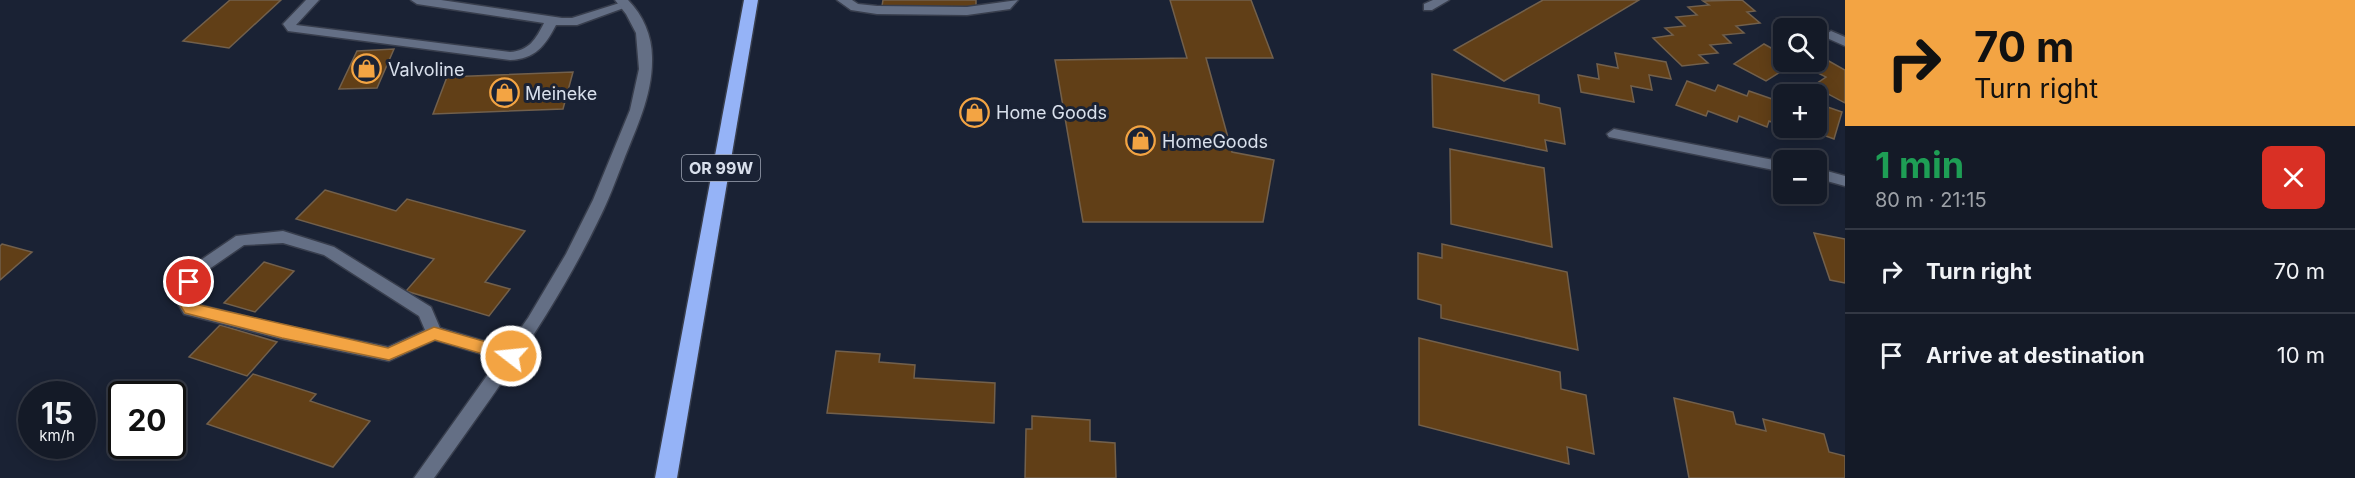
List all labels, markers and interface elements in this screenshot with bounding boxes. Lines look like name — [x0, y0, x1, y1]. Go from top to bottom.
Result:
map controls — [1773, 18, 1827, 204]
button: search — [1773, 18, 1827, 72]
text: 70 m — [1974, 21, 2074, 72]
icon: right — [1875, 24, 1953, 102]
shop icon: Valvoline — [351, 53, 383, 85]
place label: Valvoline — [388, 59, 464, 80]
text: Turn right — [1974, 72, 2098, 105]
shop icon: Meineke — [488, 77, 520, 109]
place label: Meineke — [525, 83, 597, 104]
button: + — [1773, 84, 1827, 138]
shop icon: Home Goods — [959, 96, 991, 128]
place label: Home Goods — [996, 102, 1107, 123]
shop icon: HomeGoods — [1125, 125, 1157, 157]
place label: HomeGoods — [1162, 131, 1268, 152]
text: 1 min — [1875, 143, 1964, 187]
button: close — [2262, 146, 2325, 209]
button: − — [1773, 150, 1827, 204]
road number: OR 99W — [682, 155, 760, 181]
text: 80 m · 21:15 — [1875, 188, 1987, 212]
icon: right — [1875, 255, 1908, 288]
pin — [163, 256, 214, 307]
text: Turn right — [1926, 258, 2032, 284]
text: 70 m — [2274, 258, 2325, 284]
icon: arrive — [172, 265, 205, 298]
position arrow — [479, 324, 543, 388]
icon: arrive — [1875, 339, 1908, 372]
text: Arrive at destination — [1926, 342, 2145, 368]
text: 10 m — [2277, 342, 2325, 368]
speed limit sign: 20 — [108, 381, 186, 459]
text: 15 — [41, 395, 73, 431]
text: km/h — [39, 426, 75, 445]

